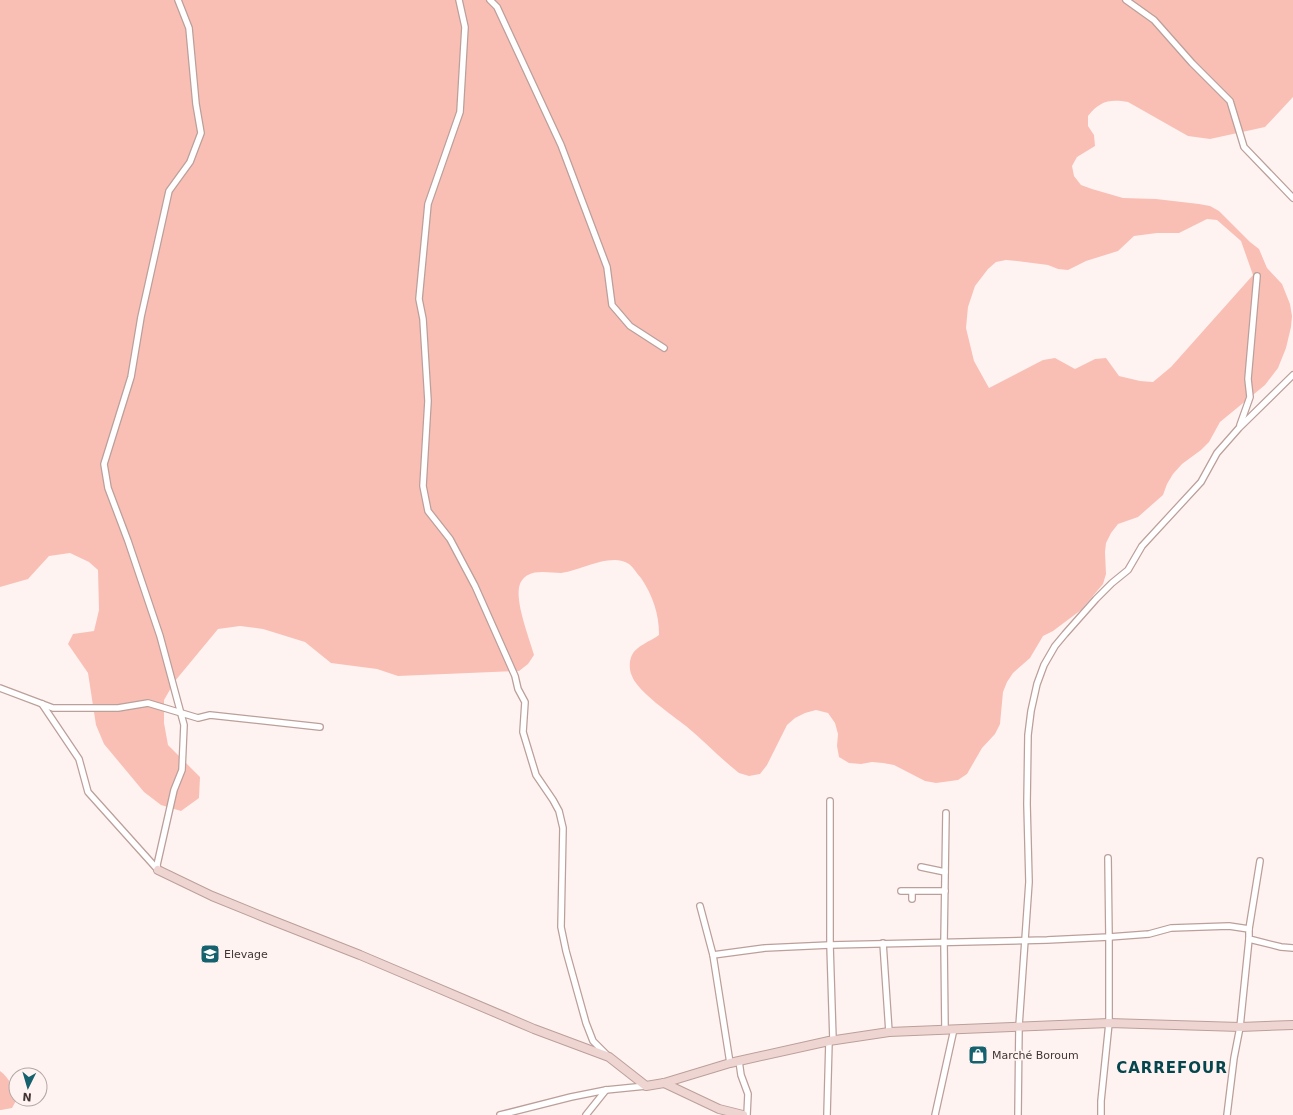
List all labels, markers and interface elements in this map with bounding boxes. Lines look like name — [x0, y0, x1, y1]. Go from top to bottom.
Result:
school or university icon: Elevage — [199, 943, 221, 965]
place label: Elevage — [224, 948, 268, 961]
shop icon: Marché Boroum — [967, 1044, 989, 1066]
place label: Marché Boroum — [992, 1049, 1079, 1062]
district label: CARREFOUR — [1116, 1059, 1228, 1077]
north arrow — [8, 1067, 48, 1107]
text: N — [22, 1090, 32, 1103]

